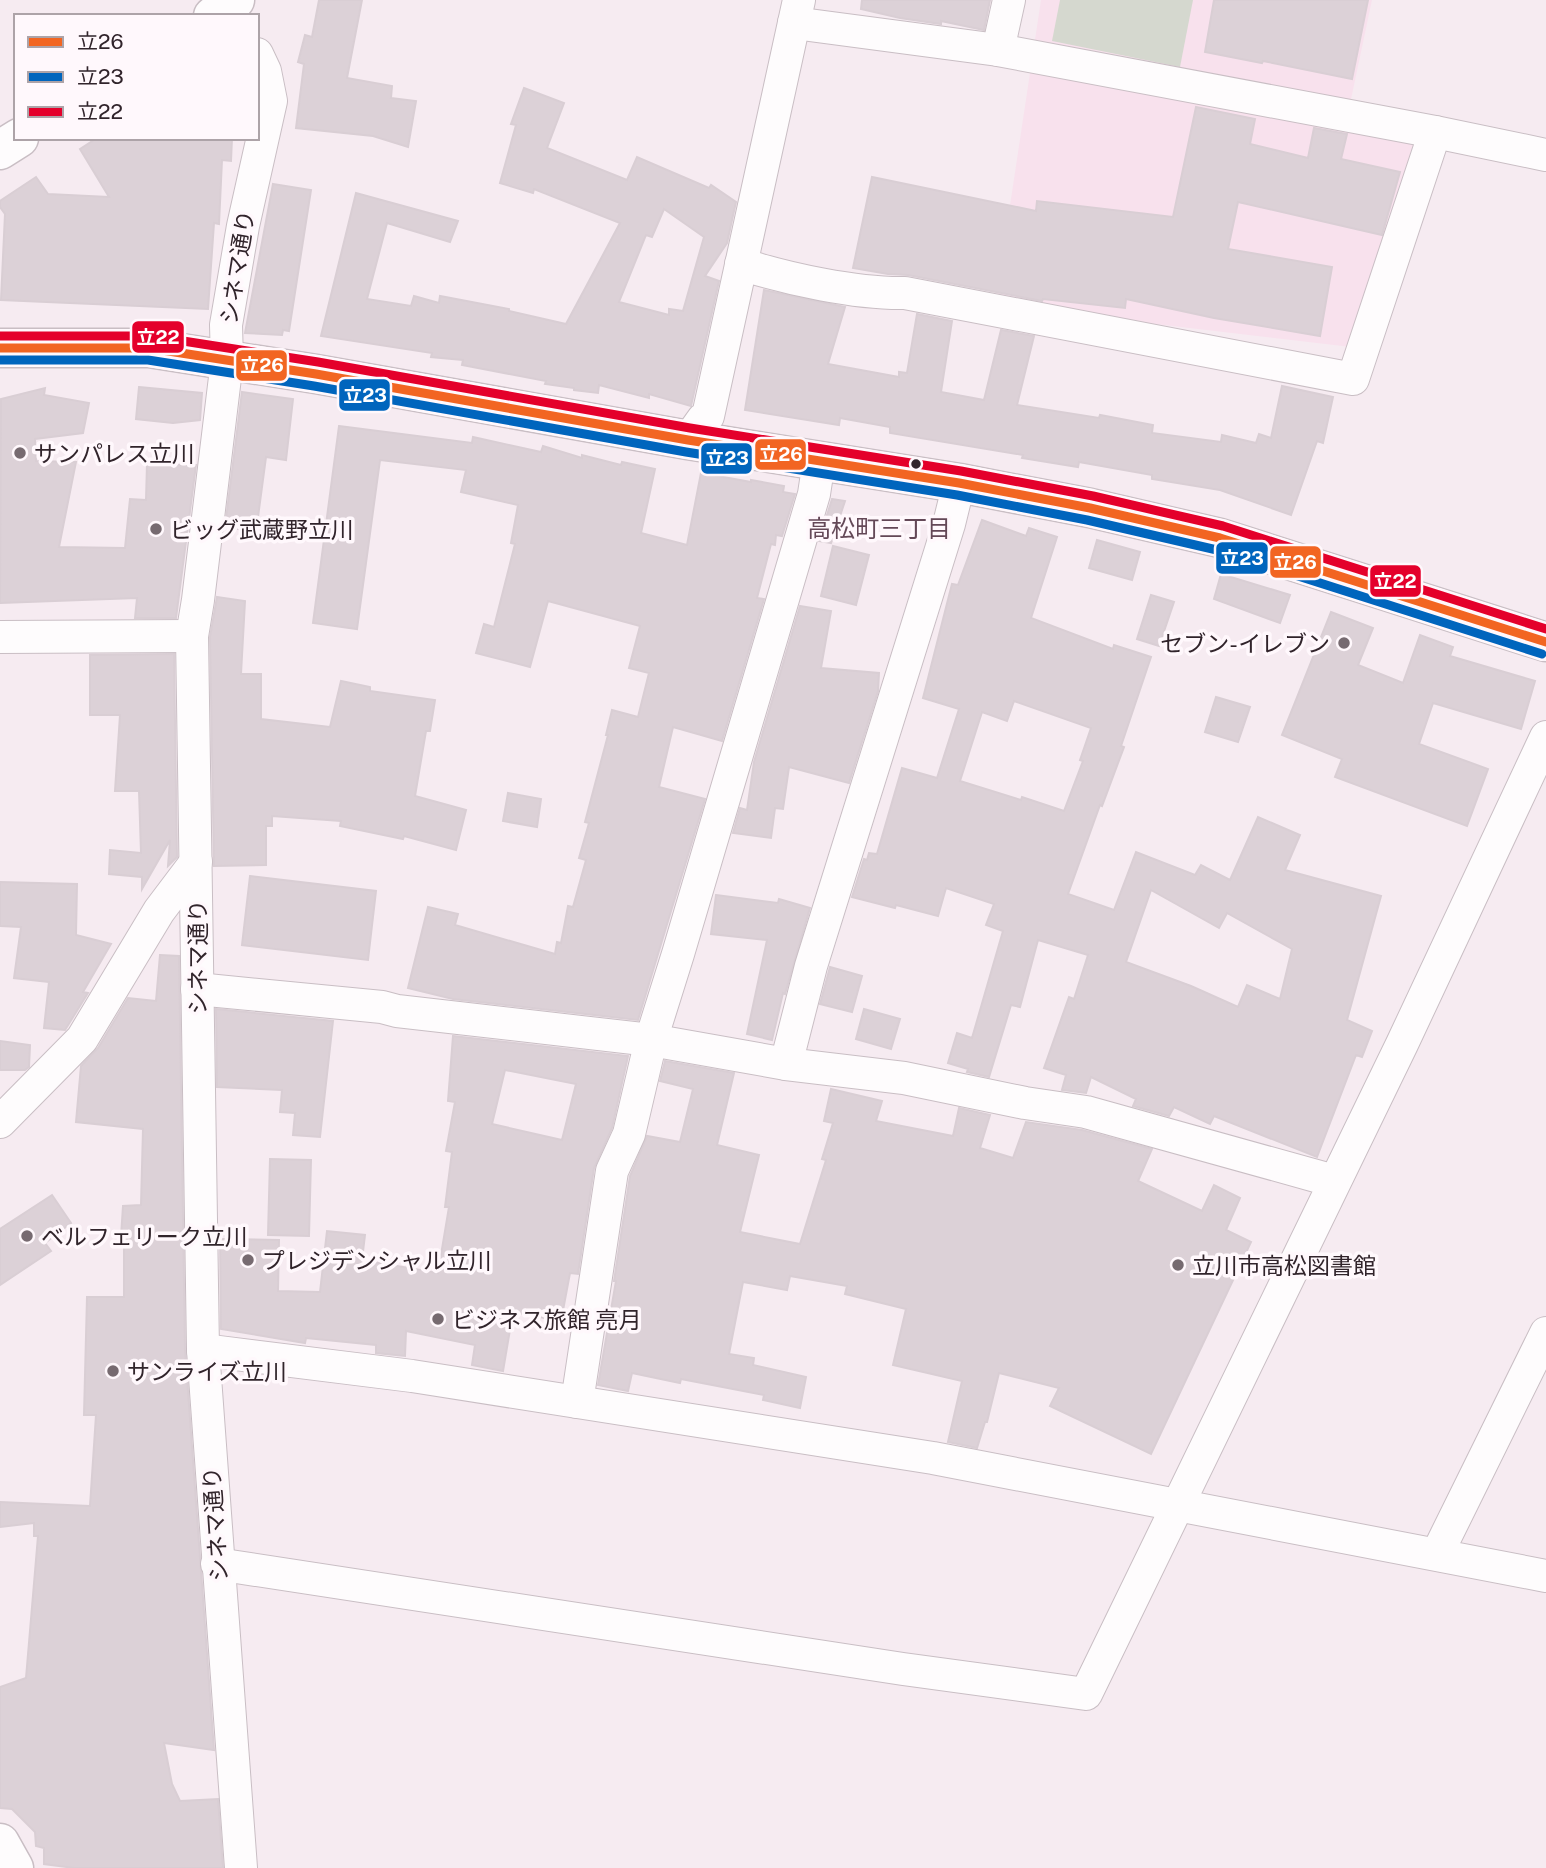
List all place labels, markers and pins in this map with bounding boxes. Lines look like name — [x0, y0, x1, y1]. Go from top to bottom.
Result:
place label: サンパレス立川 — [34, 440, 195, 467]
marker: サンパレス立川 — [12, 445, 28, 461]
unlabelled marker — [909, 457, 923, 471]
place label: ビッグ武蔵野立川 — [170, 516, 354, 543]
marker: ビッグ武蔵野立川 — [148, 521, 164, 537]
place label: セブン-イレブン — [1160, 630, 1330, 657]
marker: セブン-イレブン — [1336, 635, 1352, 651]
place label: ベルフェリーク立川 — [41, 1223, 248, 1250]
marker: ベルフェリーク立川 — [19, 1228, 35, 1244]
place label: プレジデンシャル立川 — [262, 1247, 492, 1274]
marker: プレジデンシャル立川 — [240, 1252, 256, 1268]
place label: 立川市高松図書館 — [1192, 1252, 1376, 1279]
marker: 立川市高松図書館 — [1170, 1257, 1186, 1273]
place label: ビジネス旅館 亮月 — [452, 1306, 642, 1333]
marker: ビジネス旅館 亮月 — [430, 1311, 446, 1327]
place label: サンライズ立川 — [127, 1358, 287, 1385]
marker: サンライズ立川 — [105, 1363, 121, 1379]

